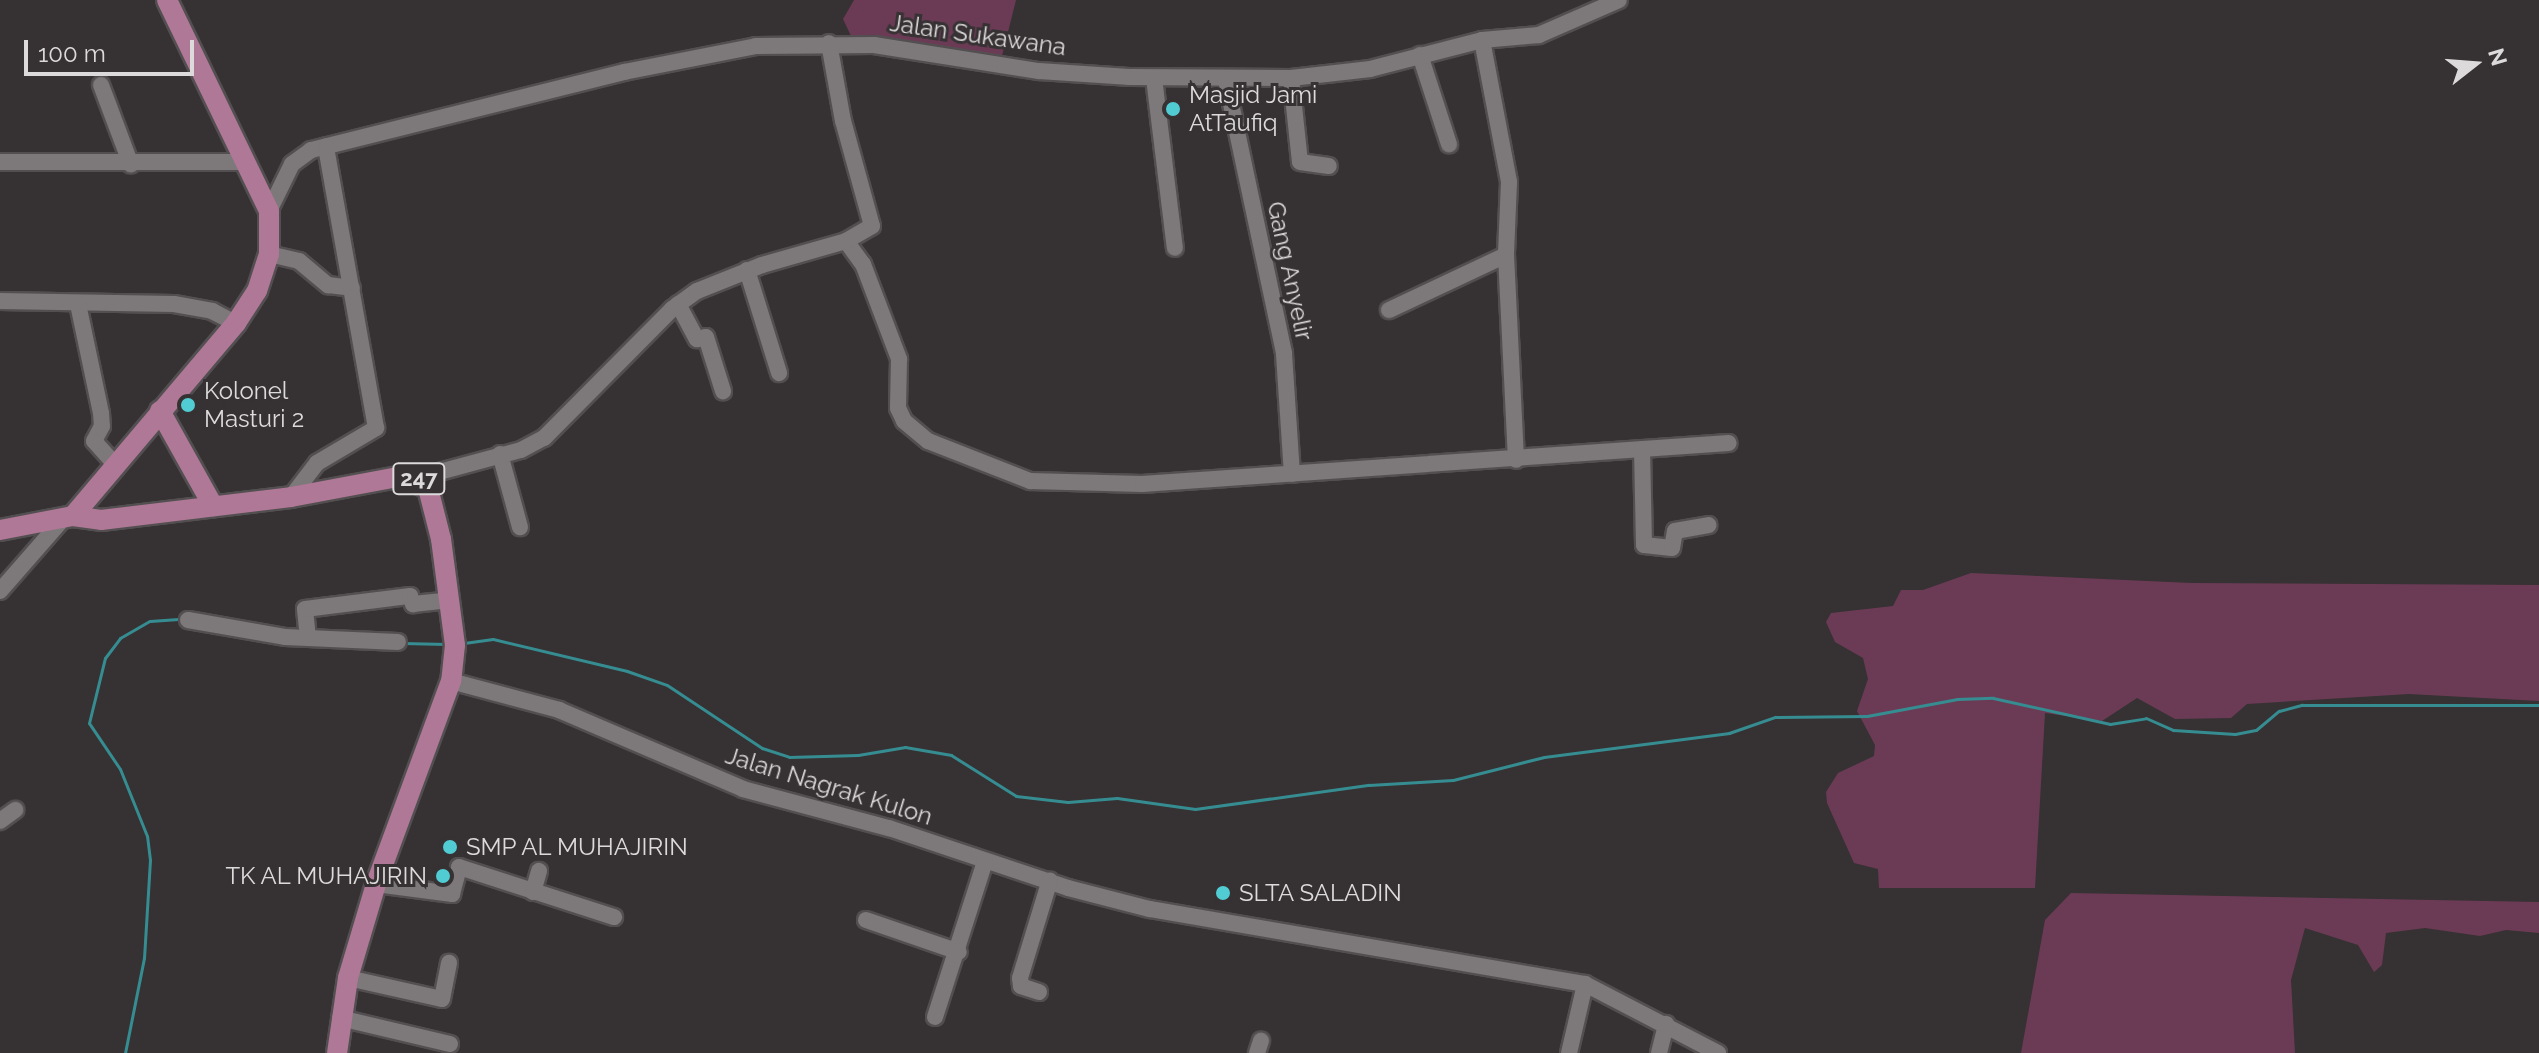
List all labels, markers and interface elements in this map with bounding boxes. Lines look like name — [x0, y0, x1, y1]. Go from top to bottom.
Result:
street label: Jalan Sukawana — [888, 8, 1068, 62]
scale bar — [28, 24, 198, 74]
north arrow — [2435, 24, 2515, 104]
text: 100 m — [38, 39, 106, 68]
text: N — [2483, 45, 2513, 69]
place label: Masjid Jami AtTaufiq — [1189, 81, 1318, 137]
marker: Masjid Jami AtTaufiq — [1164, 100, 1182, 118]
street label: Gang Anyelir — [1261, 199, 1319, 343]
place label: Kolonel Masturi 2 — [204, 377, 304, 433]
marker: Kolonel Masturi 2 — [179, 396, 197, 414]
road number: 247 — [391, 461, 447, 497]
street label: Jalan Nagrak Kulon — [722, 741, 936, 831]
place label: SMP AL MUHAJIRIN — [466, 833, 690, 861]
marker: SMP AL MUHAJIRIN — [441, 838, 459, 856]
place label: TK AL MUHAJIRIN — [224, 862, 427, 890]
marker: TK AL MUHAJIRIN — [434, 867, 452, 885]
place label: SLTA SALADIN — [1239, 879, 1403, 907]
marker: SLTA SALADIN — [1214, 884, 1232, 902]

